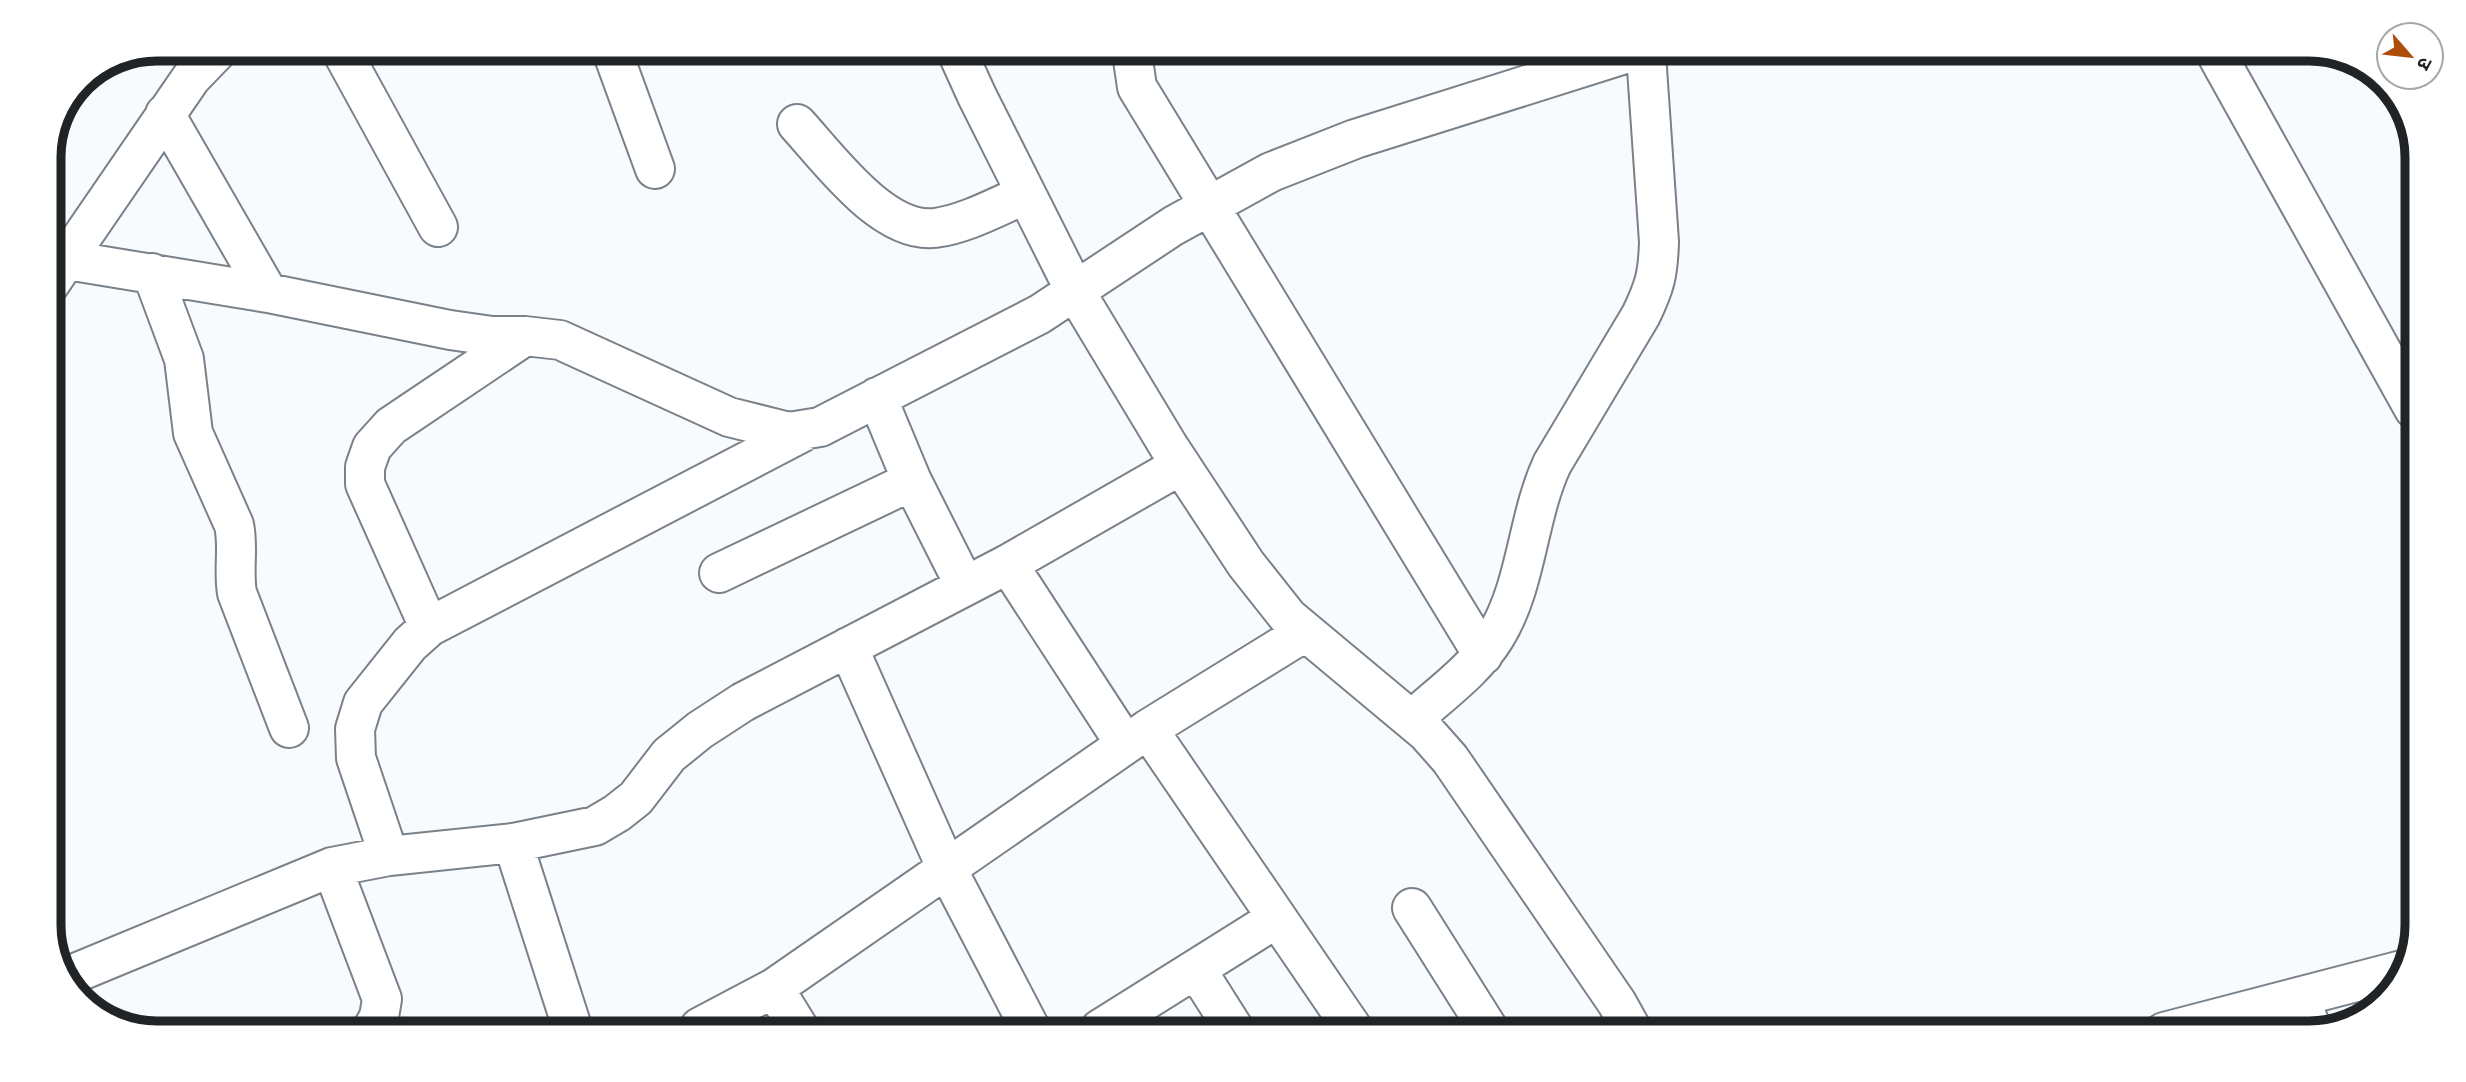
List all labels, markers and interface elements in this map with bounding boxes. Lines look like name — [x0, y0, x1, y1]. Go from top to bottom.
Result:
north arrow — [2375, 21, 2445, 91]
text: उ — [2411, 53, 2438, 75]

